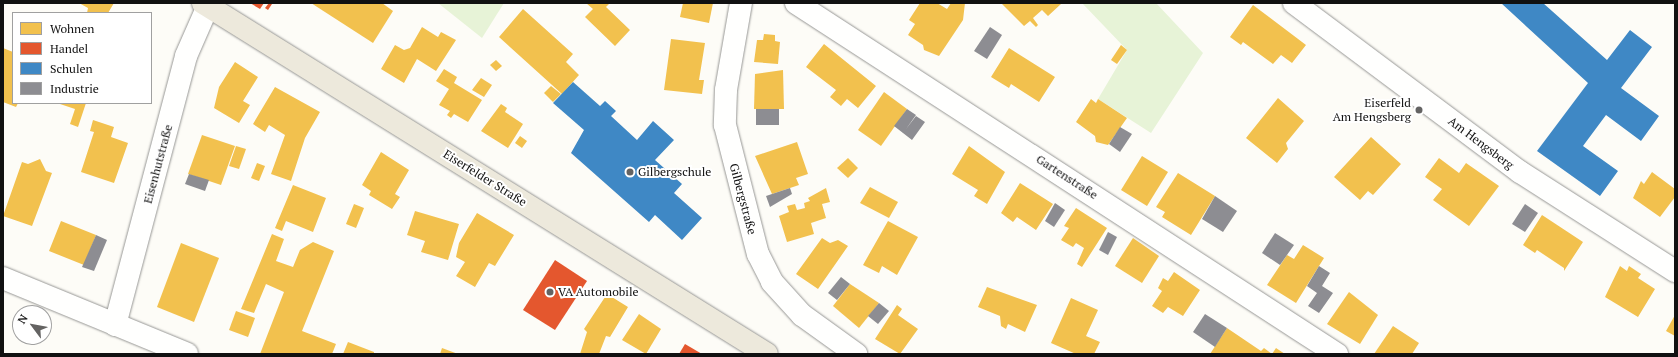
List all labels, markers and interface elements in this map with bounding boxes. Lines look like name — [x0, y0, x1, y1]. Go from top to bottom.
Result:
legend — [12, 12, 152, 104]
text: Wohnen — [50, 21, 94, 36]
text: Handel — [50, 41, 88, 56]
text: Schulen — [50, 61, 93, 76]
text: Industrie — [50, 81, 99, 96]
place label: Eiserfeld Am Hengsberg — [1333, 96, 1411, 124]
marker: Eiserfeld Am Hengsberg — [1414, 105, 1424, 115]
street label: Am Hengsberg — [1445, 114, 1517, 172]
street label: Eisenhutstraße — [141, 123, 175, 205]
street label: Eiserfelder Straße — [441, 147, 529, 209]
street label: Gartenstraße — [1033, 152, 1101, 202]
street label: Gilbergstraße — [727, 162, 759, 236]
place label: Gilbergschule — [638, 165, 711, 179]
marker: Gilbergschule — [625, 167, 635, 177]
place label: VA Automobile — [558, 285, 639, 299]
marker: VA Automobile — [545, 287, 555, 297]
north arrow — [12, 305, 52, 345]
text: N — [15, 312, 31, 326]

